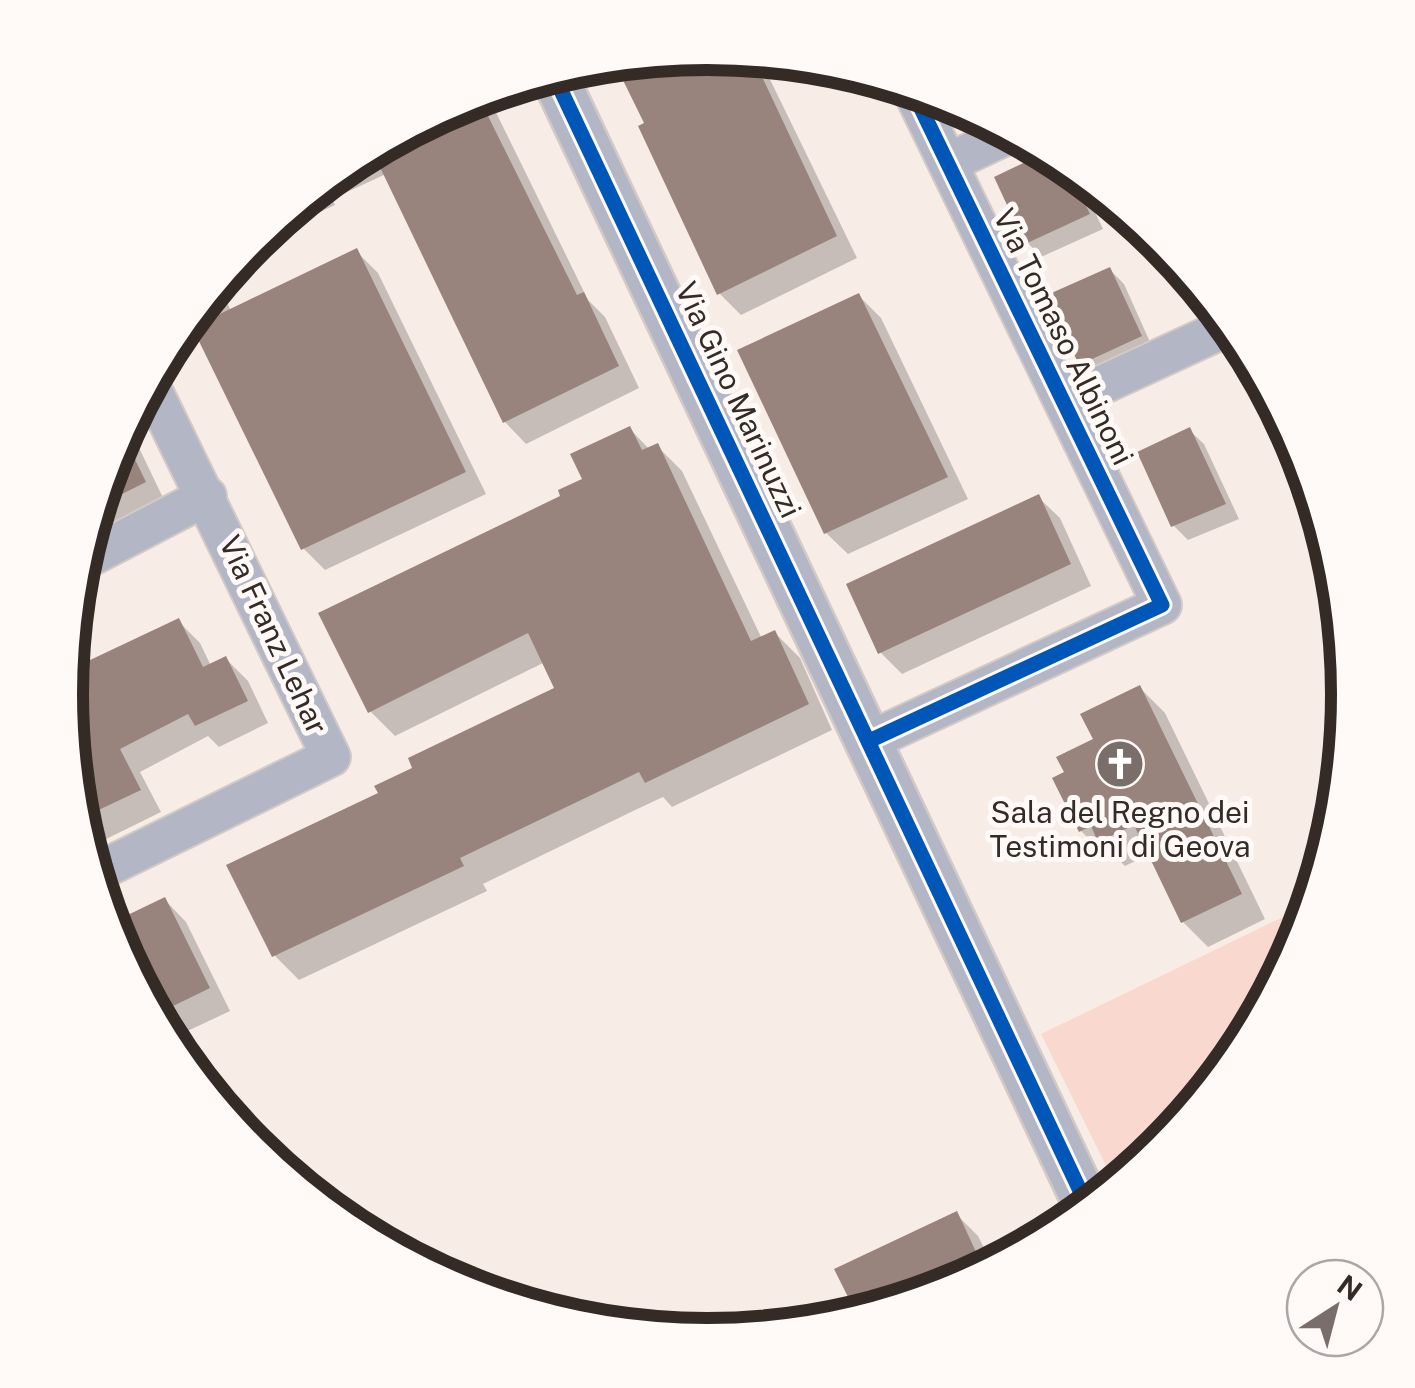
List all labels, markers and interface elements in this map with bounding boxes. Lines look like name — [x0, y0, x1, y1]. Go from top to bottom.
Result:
street label: Via Tomaso Albinoni — [986, 203, 1142, 471]
street label: Via Gino Marinuzzi — [668, 276, 809, 523]
street label: Via Franz Lehar — [212, 529, 336, 740]
church icon: Sala del Regno dei Testimoni di Geova — [1094, 738, 1146, 790]
place label: Sala del Regno dei Testimoni di Geova — [989, 794, 1251, 864]
north arrow — [1285, 1258, 1385, 1358]
text: N — [1331, 1268, 1369, 1307]

